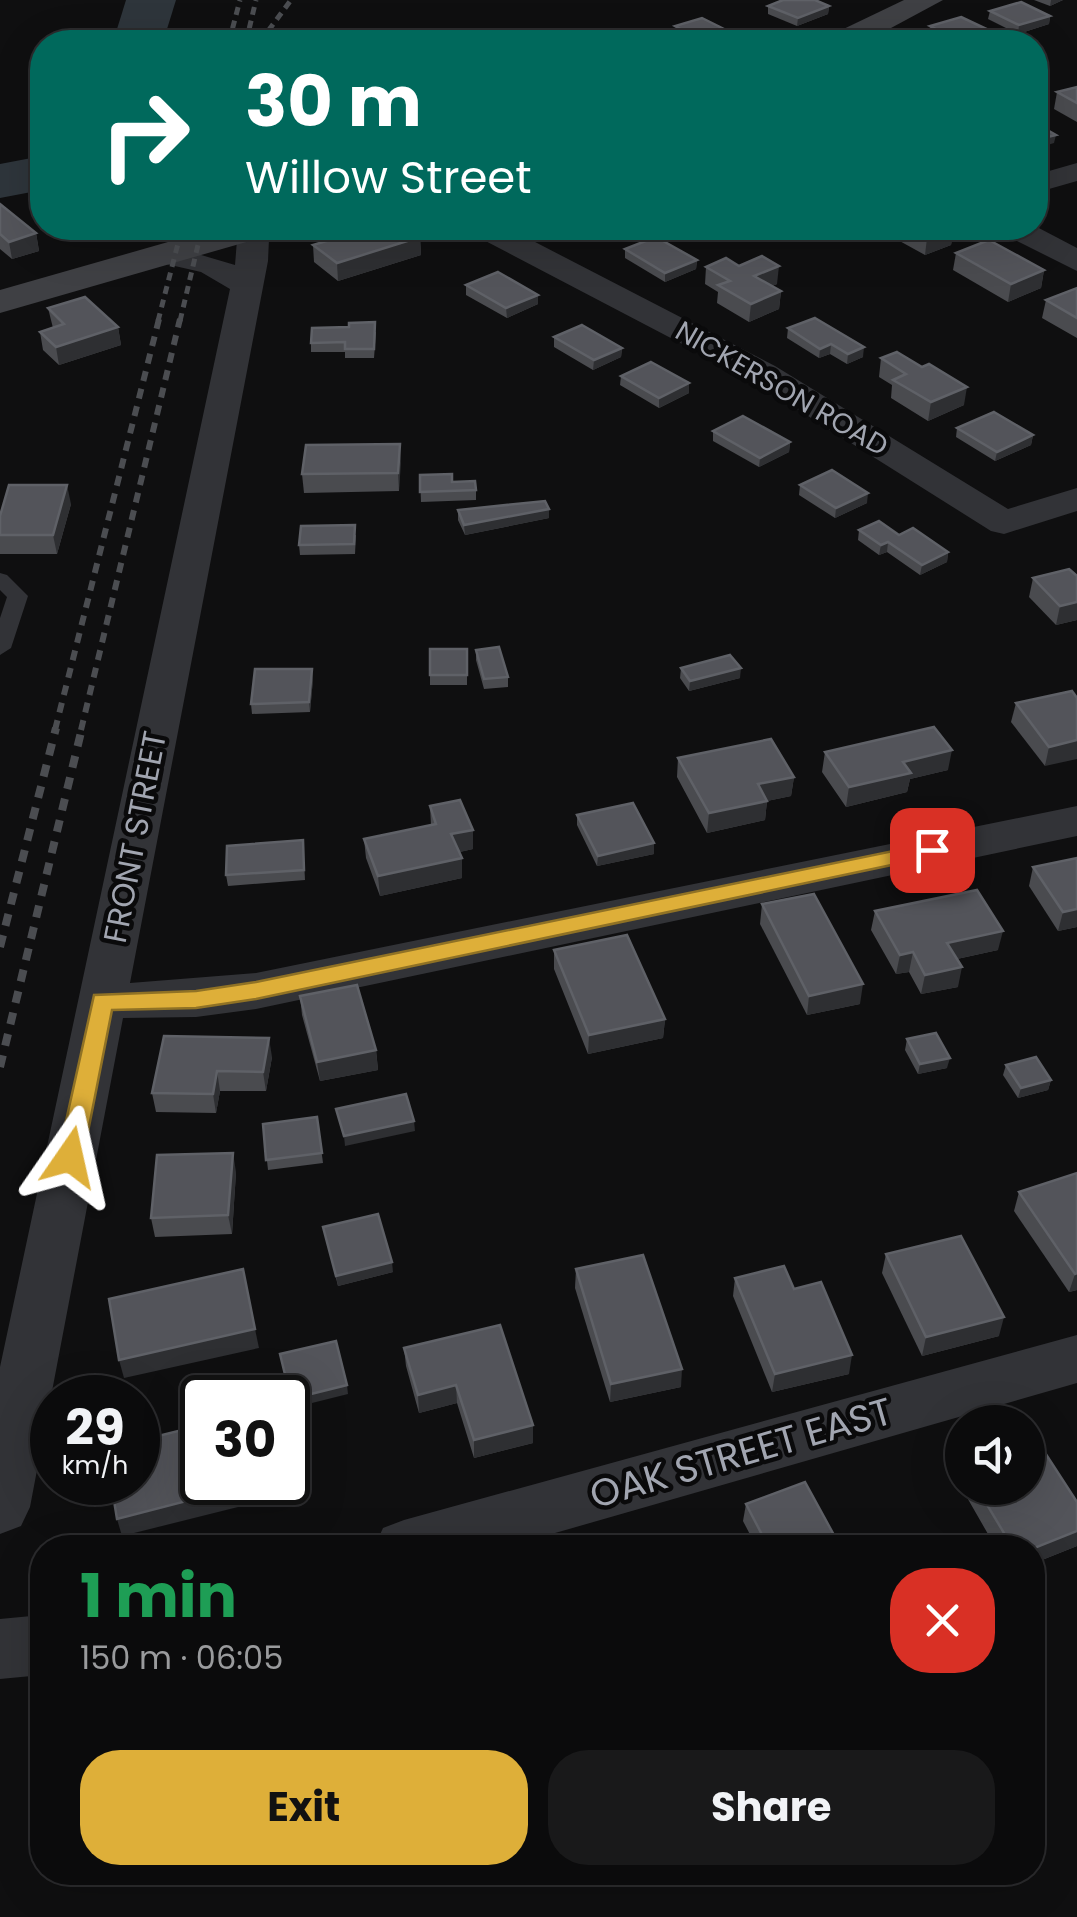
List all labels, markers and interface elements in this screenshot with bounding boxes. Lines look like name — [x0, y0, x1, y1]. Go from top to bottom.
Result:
text: 30 m — [245, 52, 422, 151]
icon: right — [80, 70, 210, 200]
text: Willow Street — [245, 146, 532, 209]
street label: NICKERSON ROAD — [668, 312, 895, 465]
street label: FRONT STREET — [92, 727, 177, 947]
pin — [890, 808, 975, 893]
icon: arrive — [905, 823, 960, 878]
position arrow — [18, 1105, 122, 1209]
speed limit sign: 30 — [180, 1375, 310, 1505]
street label: OAK STREET EAST — [584, 1384, 898, 1521]
text: 29 — [65, 1392, 125, 1463]
map controls — [945, 1405, 1045, 1505]
button: sound — [945, 1405, 1045, 1505]
text: km/h — [62, 1448, 128, 1483]
text: 1 min — [80, 1554, 237, 1638]
button: close — [890, 1568, 995, 1673]
text: 150 m · 06:05 — [80, 1635, 283, 1680]
button: Exit — [80, 1750, 528, 1865]
button: Share — [548, 1750, 995, 1865]

